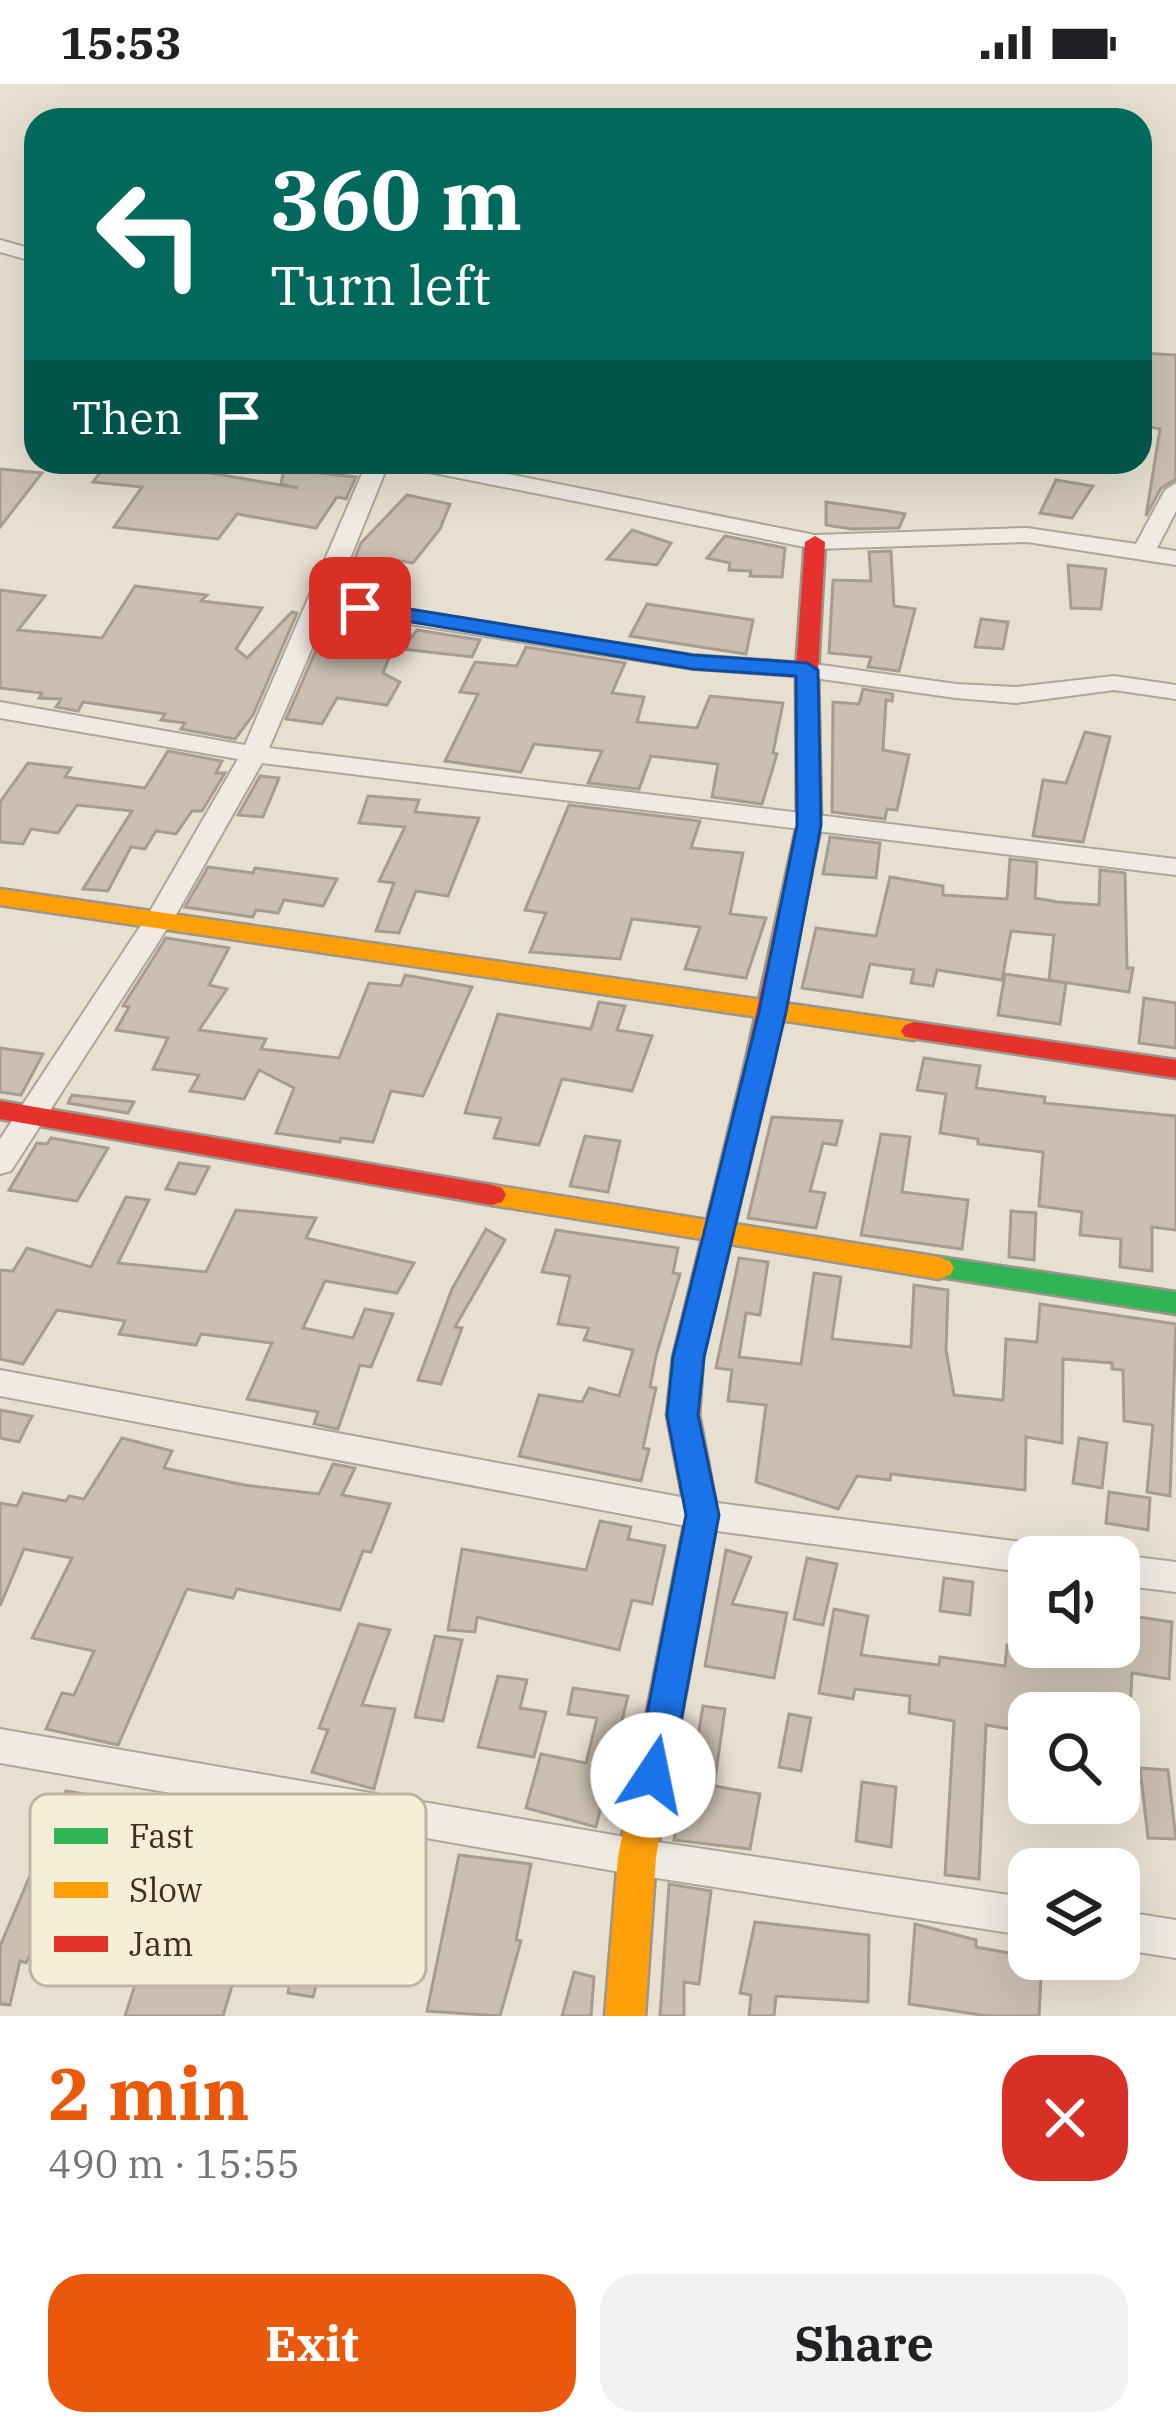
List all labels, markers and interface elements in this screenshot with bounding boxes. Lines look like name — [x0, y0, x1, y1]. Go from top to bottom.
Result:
text: 15:53 — [60, 13, 182, 71]
text: 360 m — [270, 144, 522, 253]
icon: left — [72, 156, 228, 312]
text: Turn left — [270, 250, 491, 320]
icon: arrive — [206, 384, 272, 450]
text: Then — [72, 388, 182, 446]
pin — [309, 557, 411, 659]
icon: arrive — [327, 575, 393, 641]
map controls — [1008, 1536, 1140, 1980]
button: sound — [1008, 1536, 1140, 1668]
button: search — [1008, 1692, 1140, 1824]
position arrow — [590, 1712, 716, 1838]
legend — [30, 1794, 426, 1986]
text: Fast — [129, 1814, 194, 1857]
button: layers — [1008, 1848, 1140, 1980]
text: Slow — [129, 1868, 203, 1911]
text: Jam — [129, 1922, 193, 1965]
text: 2 min — [48, 2046, 250, 2140]
button: close — [1002, 2055, 1128, 2181]
text: 490 m · 15:55 — [48, 2138, 300, 2189]
button: Exit — [48, 2274, 576, 2412]
button: Share — [600, 2274, 1128, 2412]

